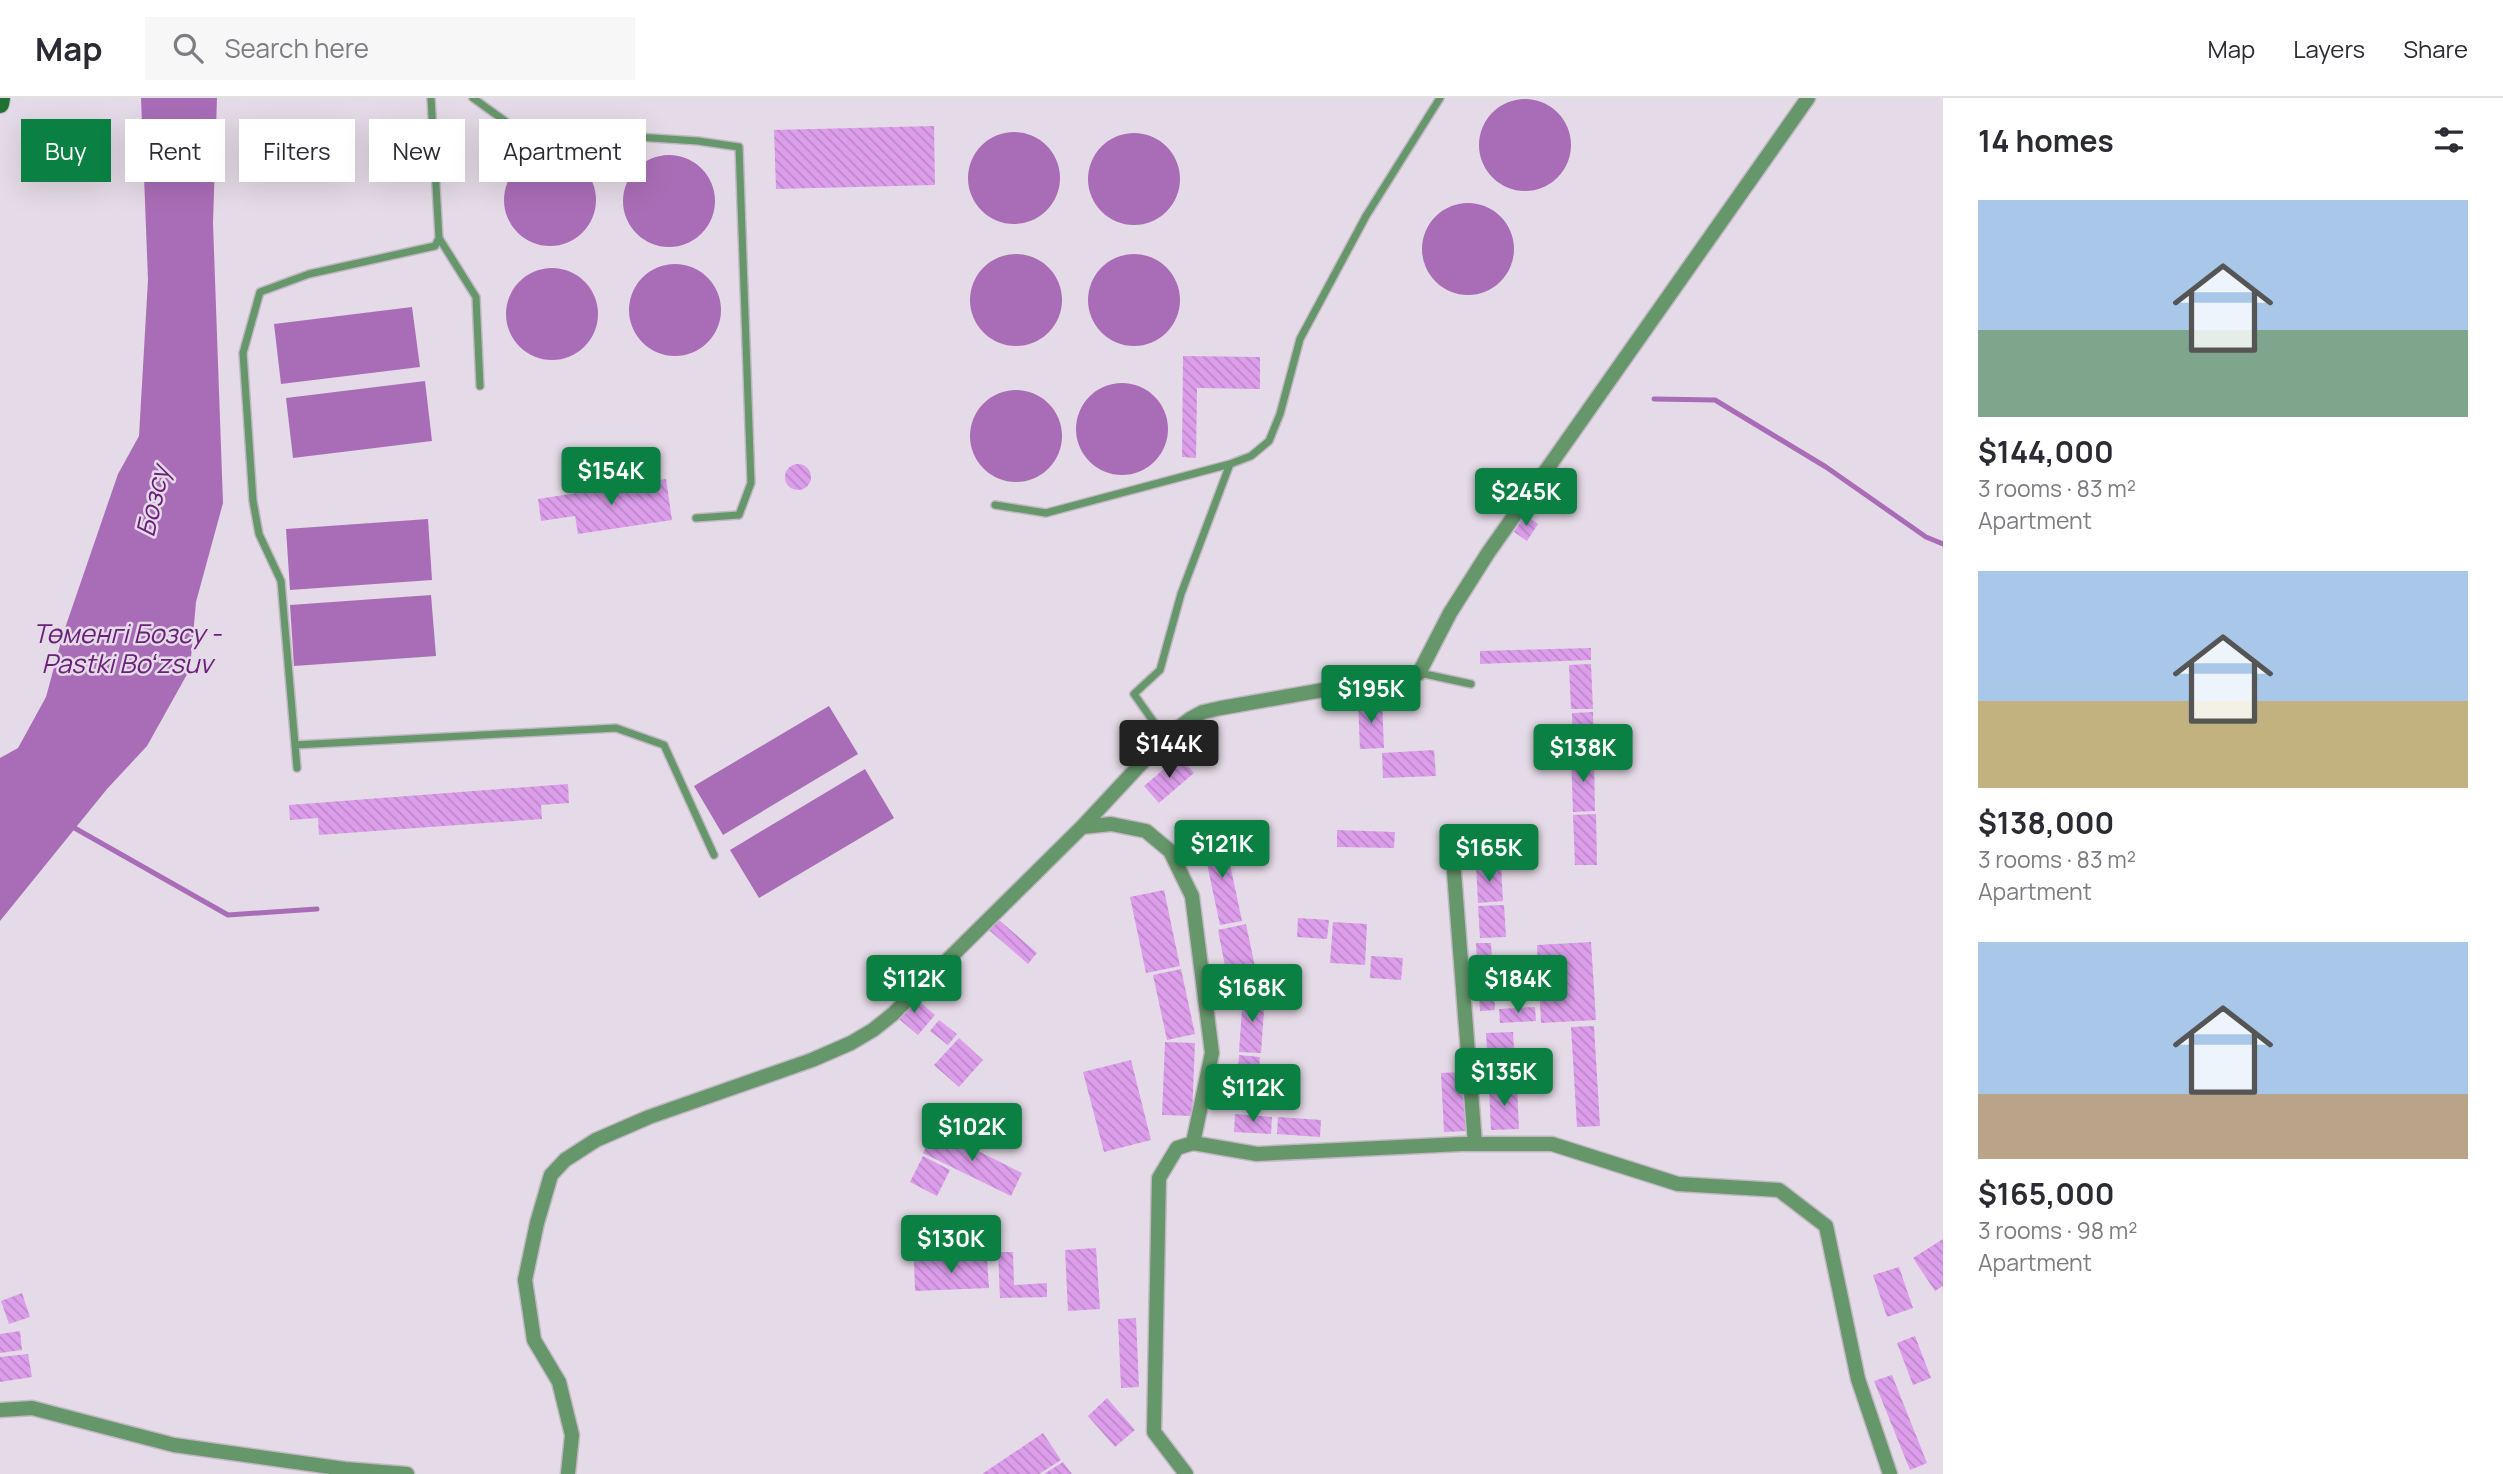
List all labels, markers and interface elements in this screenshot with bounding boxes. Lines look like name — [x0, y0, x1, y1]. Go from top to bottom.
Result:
search box — [145, 17, 635, 80]
text: Map — [35, 26, 103, 71]
icon: search — [169, 29, 207, 67]
text: Search here — [225, 30, 369, 66]
text: Map — [2208, 32, 2255, 65]
text: Layers — [2293, 32, 2365, 65]
text: Share — [2403, 32, 2468, 65]
chip: Buy — [21, 119, 111, 182]
chip: Rent — [125, 119, 225, 182]
chip: Filters — [239, 119, 355, 182]
chip: New — [369, 119, 465, 182]
chip: Apartment — [479, 119, 646, 182]
text: 14 homes — [1978, 120, 2114, 161]
icon: filters — [2430, 121, 2468, 159]
icon: home — [2160, 245, 2286, 371]
text: $144,000 — [1978, 431, 2114, 472]
pin: $154K — [562, 448, 660, 507]
text: $154K — [578, 454, 644, 486]
water label: Бозсу — [126, 459, 178, 540]
pin: $245K — [1477, 468, 1575, 528]
text: 3 rooms · 83 m² — [1978, 472, 2136, 504]
text: $245K — [1491, 475, 1561, 507]
text: Apartment — [1978, 504, 2092, 536]
water label: Төменгі Бозсу - Pastki Boʻzsuv — [33, 615, 222, 681]
icon: home — [2160, 616, 2286, 742]
pin: $195K — [1322, 666, 1420, 725]
text: $195K — [1337, 672, 1405, 704]
pin: $144K — [1120, 720, 1218, 780]
pin: $138K — [1534, 724, 1632, 784]
text: $144K — [1135, 727, 1203, 759]
text: $138K — [1550, 731, 1616, 763]
text: $138,000 — [1978, 802, 2114, 843]
pin: $121K — [1173, 820, 1271, 880]
pin: $165K — [1440, 824, 1538, 884]
text: $121K — [1190, 827, 1254, 859]
text: $165K — [1455, 831, 1523, 863]
text: 3 rooms · 83 m² — [1978, 843, 2136, 875]
text: Apartment — [1978, 875, 2092, 907]
pin: $112K — [865, 956, 963, 1015]
pin: $184K — [1469, 956, 1567, 1015]
text: $112K — [882, 962, 946, 994]
text: $184K — [1484, 962, 1552, 994]
pin: $168K — [1203, 964, 1301, 1024]
text: $168K — [1218, 971, 1286, 1003]
icon: home — [2160, 987, 2286, 1113]
pin: $135K — [1455, 1048, 1553, 1108]
text: $135K — [1471, 1055, 1537, 1087]
pin: $112K — [1204, 1065, 1302, 1124]
text: $112K — [1221, 1071, 1285, 1103]
pin: $102K — [923, 1104, 1021, 1163]
text: $102K — [938, 1110, 1006, 1142]
text: $165,000 — [1978, 1173, 2115, 1214]
text: 3 rooms · 98 m² — [1978, 1214, 2138, 1246]
pin: $130K — [902, 1216, 1000, 1275]
text: $130K — [917, 1222, 985, 1254]
text: Apartment — [1978, 1246, 2092, 1278]

